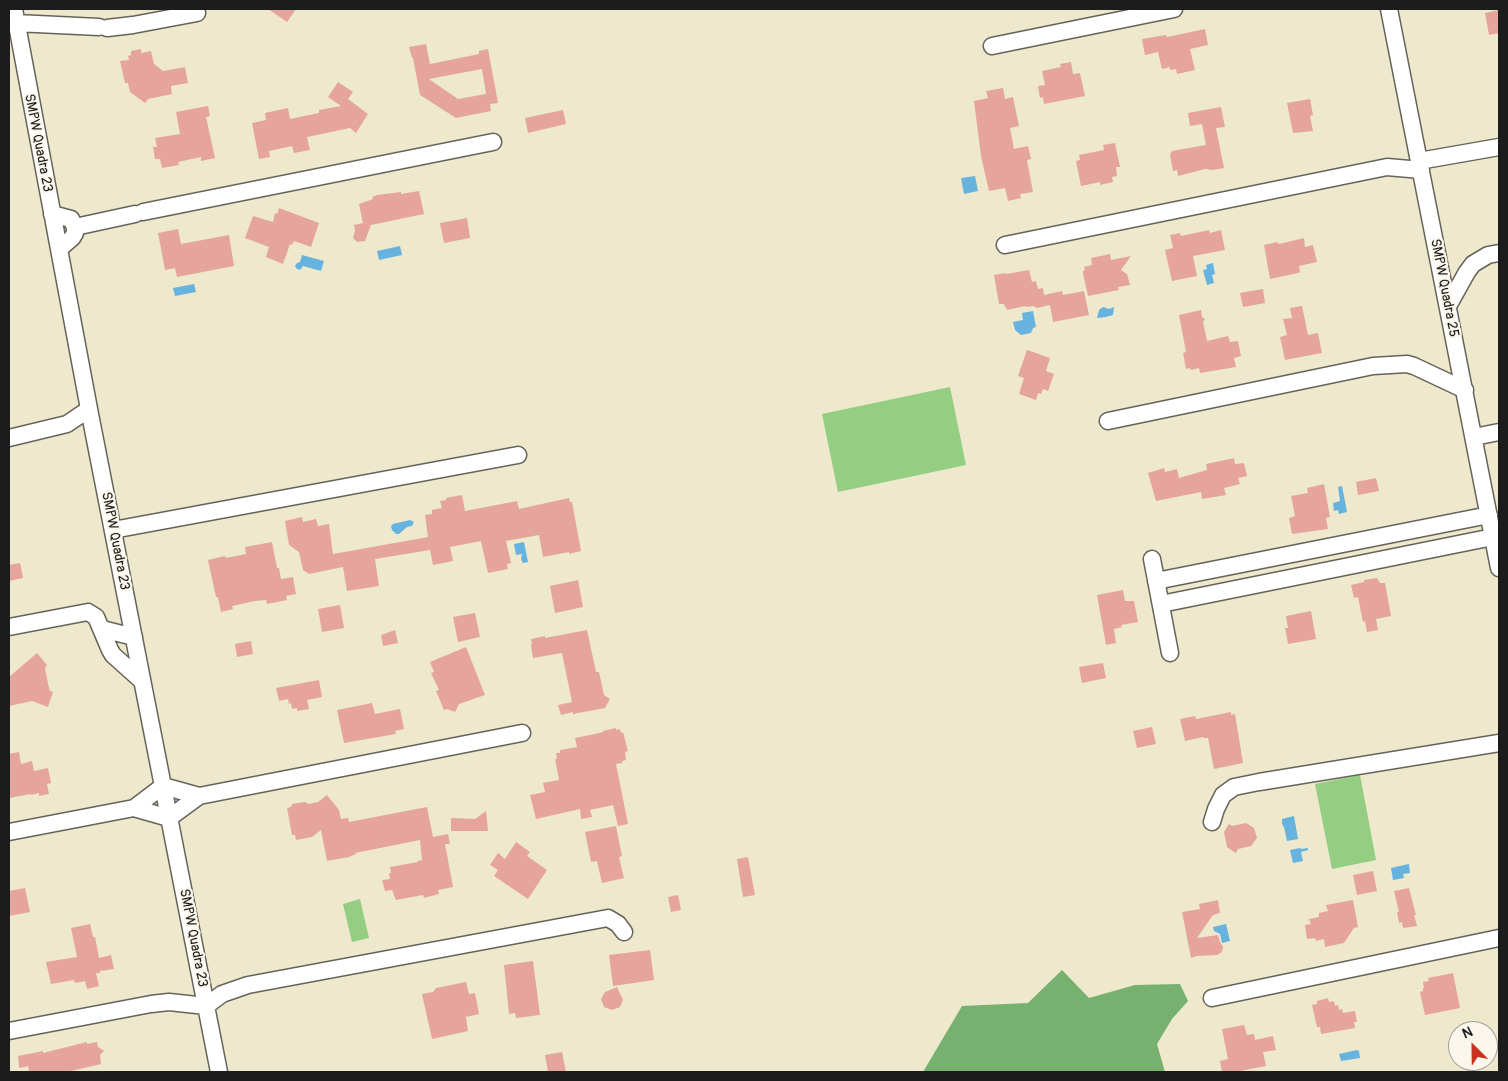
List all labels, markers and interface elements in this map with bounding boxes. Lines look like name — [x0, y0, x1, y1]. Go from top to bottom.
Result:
street label: SMPW Quadra 23 — [20, 92, 56, 194]
street label: SMPW Quadra 25 — [1426, 237, 1462, 339]
street label: SMPW Quadra 23 — [97, 490, 133, 592]
street label: SMPW Quadra 23 — [175, 887, 211, 989]
north arrow — [1448, 1021, 1498, 1071]
text: N — [1460, 1023, 1475, 1042]

